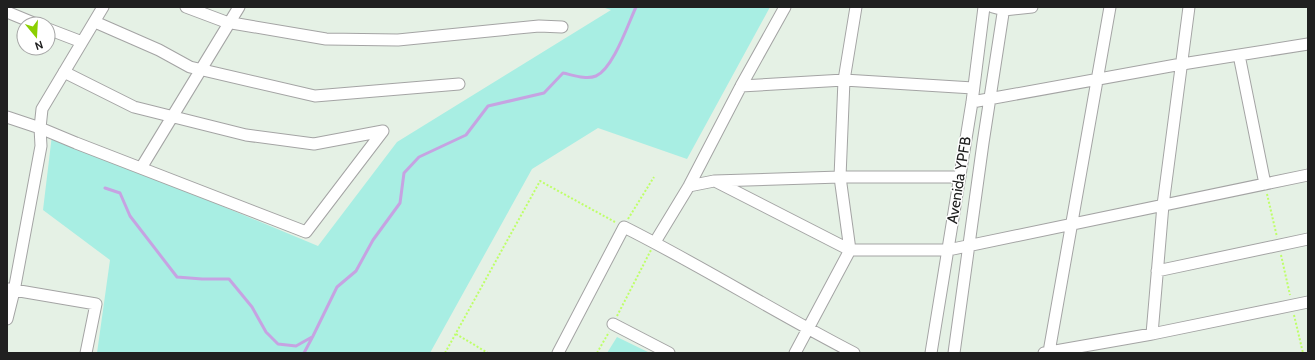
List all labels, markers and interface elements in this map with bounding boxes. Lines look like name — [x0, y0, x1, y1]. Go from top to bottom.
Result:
north arrow — [16, 16, 56, 56]
text: N — [33, 38, 45, 53]
street label: Avenida YPFB — [943, 135, 975, 225]

